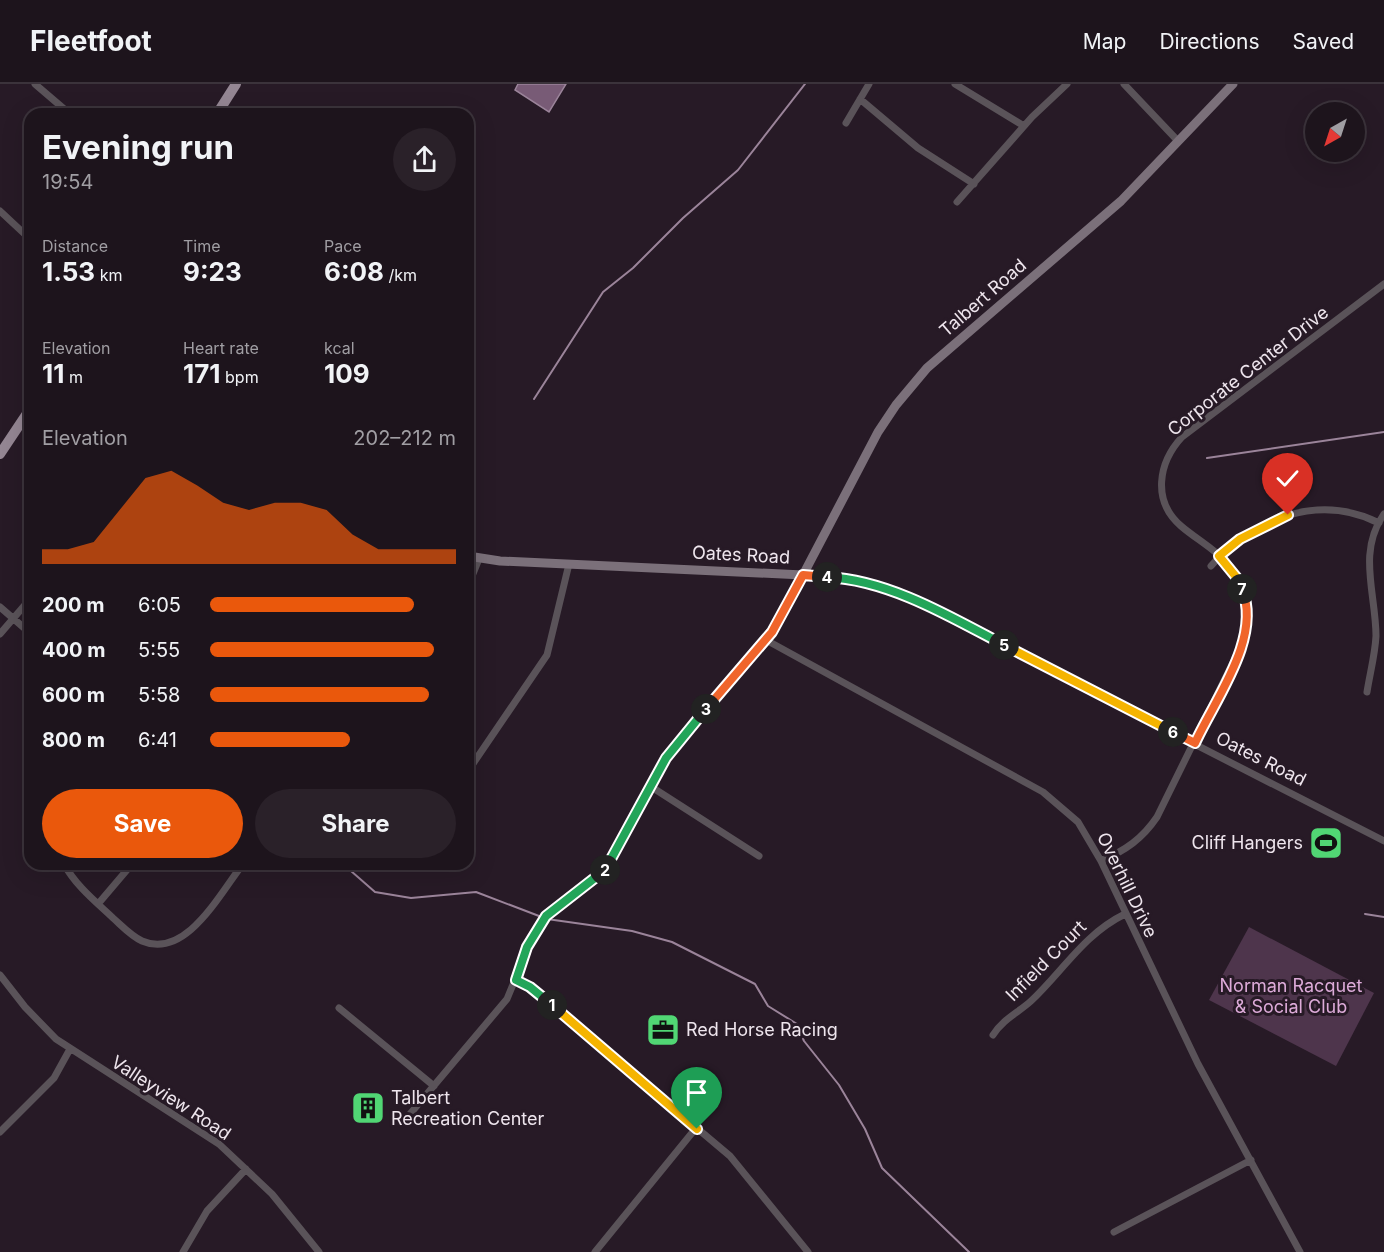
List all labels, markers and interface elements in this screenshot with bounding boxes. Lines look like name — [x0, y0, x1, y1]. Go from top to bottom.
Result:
text: Fleetfoot — [30, 24, 152, 58]
text: Map — [1083, 29, 1126, 54]
text: Directions — [1159, 29, 1260, 54]
text: Saved — [1293, 29, 1354, 54]
north arrow — [1305, 102, 1365, 162]
map controls — [1305, 102, 1365, 162]
text: Evening run — [42, 127, 234, 167]
button: share — [393, 128, 456, 191]
text: 19:54 — [42, 170, 93, 194]
text: Distance — [42, 236, 108, 256]
text: Time — [183, 236, 221, 256]
text: Pace — [324, 236, 362, 256]
street label: Talbert Road — [935, 254, 1030, 341]
text: 1.53 — [42, 256, 95, 287]
text: 9:23 — [183, 256, 242, 287]
text: 6:08 — [324, 256, 384, 287]
text: km — [95, 265, 122, 285]
text: /km — [384, 265, 417, 285]
street label: Corporate Center Drive — [1163, 301, 1332, 440]
text: Elevation — [42, 338, 111, 358]
text: Heart rate — [183, 338, 259, 358]
text: kcal — [324, 338, 355, 358]
text: 11 — [42, 358, 64, 389]
text: 171 — [183, 358, 221, 389]
text: 109 — [324, 358, 370, 389]
text: m — [64, 367, 83, 387]
text: bpm — [221, 367, 259, 387]
text: Elevation — [42, 426, 128, 450]
text: 202–212 m — [353, 426, 456, 450]
pin — [1262, 453, 1313, 515]
icon: check — [1271, 462, 1304, 495]
street label: Oates Road — [692, 541, 791, 568]
pin: 4 — [812, 562, 842, 592]
text: 4 — [822, 567, 832, 587]
pin: 7 — [1227, 574, 1257, 604]
text: 7 — [1237, 579, 1247, 599]
text: 200 m — [42, 593, 105, 617]
text: 6:05 — [138, 593, 181, 617]
pin: 5 — [989, 630, 1019, 660]
text: 5 — [999, 635, 1009, 655]
text: 400 m — [42, 638, 106, 662]
text: 5:55 — [138, 638, 180, 662]
text: 600 m — [42, 683, 105, 707]
text: 5:58 — [138, 683, 180, 707]
pin: 3 — [691, 694, 721, 724]
text: 3 — [701, 699, 711, 719]
pin: 6 — [1158, 717, 1188, 747]
text: 6 — [1168, 722, 1178, 742]
street label: Oates Road — [1213, 727, 1310, 790]
text: 800 m — [42, 728, 105, 752]
text: 6:41 — [138, 728, 177, 752]
button: Save — [42, 789, 243, 858]
button: Share — [255, 789, 456, 858]
sports icon: Cliff Hangers — [1308, 825, 1344, 861]
street label: Overhill Drive — [1093, 829, 1162, 941]
place label: Cliff Hangers — [1192, 832, 1303, 853]
pin: 2 — [590, 855, 620, 885]
text: 2 — [600, 860, 610, 880]
street label: Infield Court — [1001, 916, 1090, 1005]
park label: Norman Racquet & Social Club — [1220, 975, 1363, 1017]
pin: 1 — [537, 990, 567, 1020]
text: 1 — [549, 995, 555, 1015]
office icon: Red Horse Racing — [645, 1012, 681, 1048]
place label: Red Horse Racing — [686, 1019, 838, 1040]
street label: Valleyview Road — [107, 1051, 235, 1144]
pin — [671, 1067, 722, 1129]
icon: arrive — [680, 1076, 713, 1109]
place label: Talbert Recreation Center — [391, 1087, 545, 1129]
building icon: Talbert Recreation Center — [350, 1090, 386, 1126]

